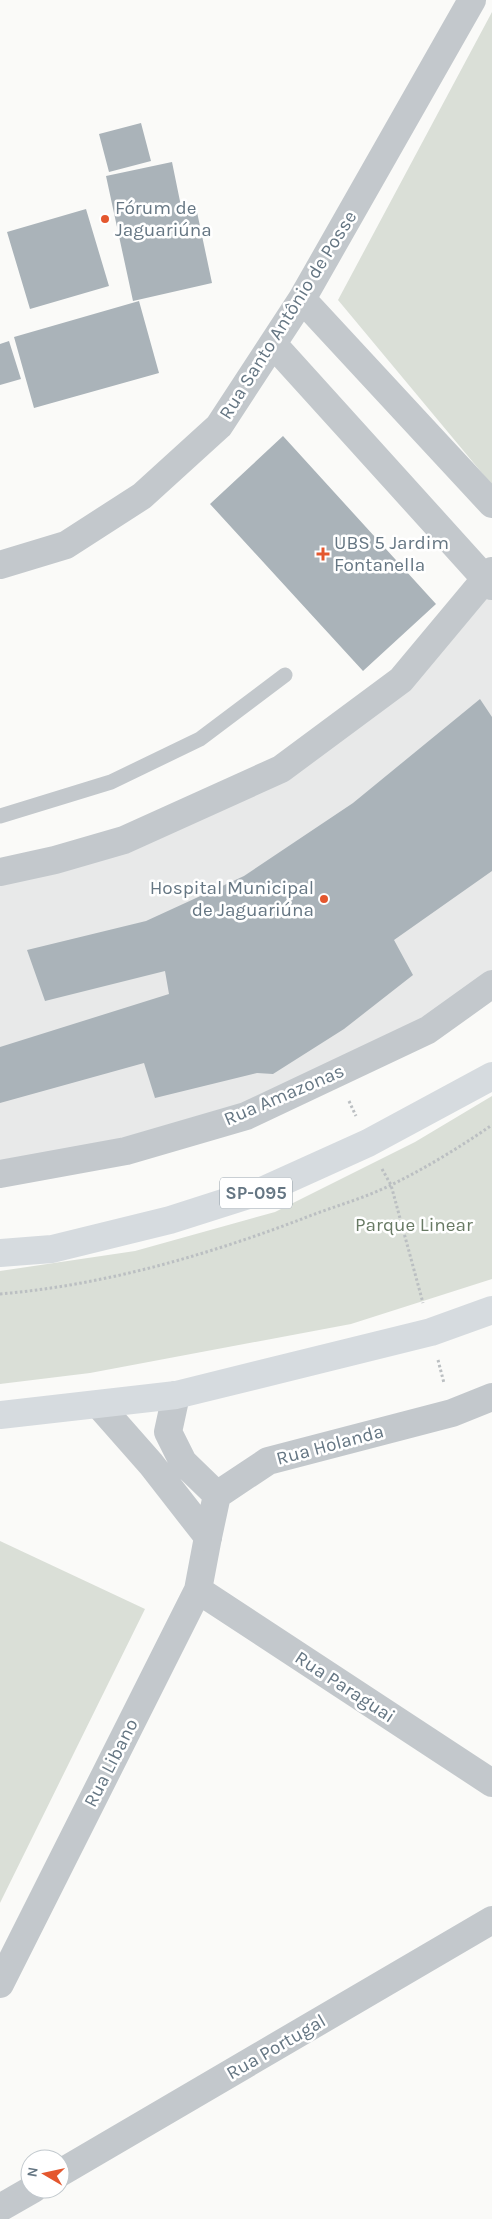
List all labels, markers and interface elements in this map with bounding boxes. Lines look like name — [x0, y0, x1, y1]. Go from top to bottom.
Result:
place label: Fórum de Jaguariúna — [115, 197, 212, 241]
street label: Rua Santo Antônio de Posse — [215, 207, 361, 423]
marker: Fórum de Jaguariúna — [99, 213, 111, 225]
place label: UBS 5 Jardim Fontanella — [334, 532, 449, 576]
marker: UBS 5 Jardim Fontanella — [316, 547, 330, 561]
place label: Hospital Municipal de Jaguariúna — [150, 877, 314, 921]
marker: Hospital Municipal de Jaguariúna — [318, 893, 330, 905]
street label: Rua Amazonas — [221, 1060, 347, 1130]
road number: SP-095 — [220, 1178, 292, 1208]
park label: Parque Linear — [355, 1214, 473, 1236]
street label: Rua Holanda — [274, 1420, 386, 1470]
street label: Rua Paraguai — [291, 1647, 399, 1727]
street label: Rua Libano — [79, 1715, 143, 1811]
street label: Rua Portugal — [222, 2010, 330, 2084]
north arrow — [20, 2149, 70, 2199]
text: N — [23, 2166, 42, 2178]

